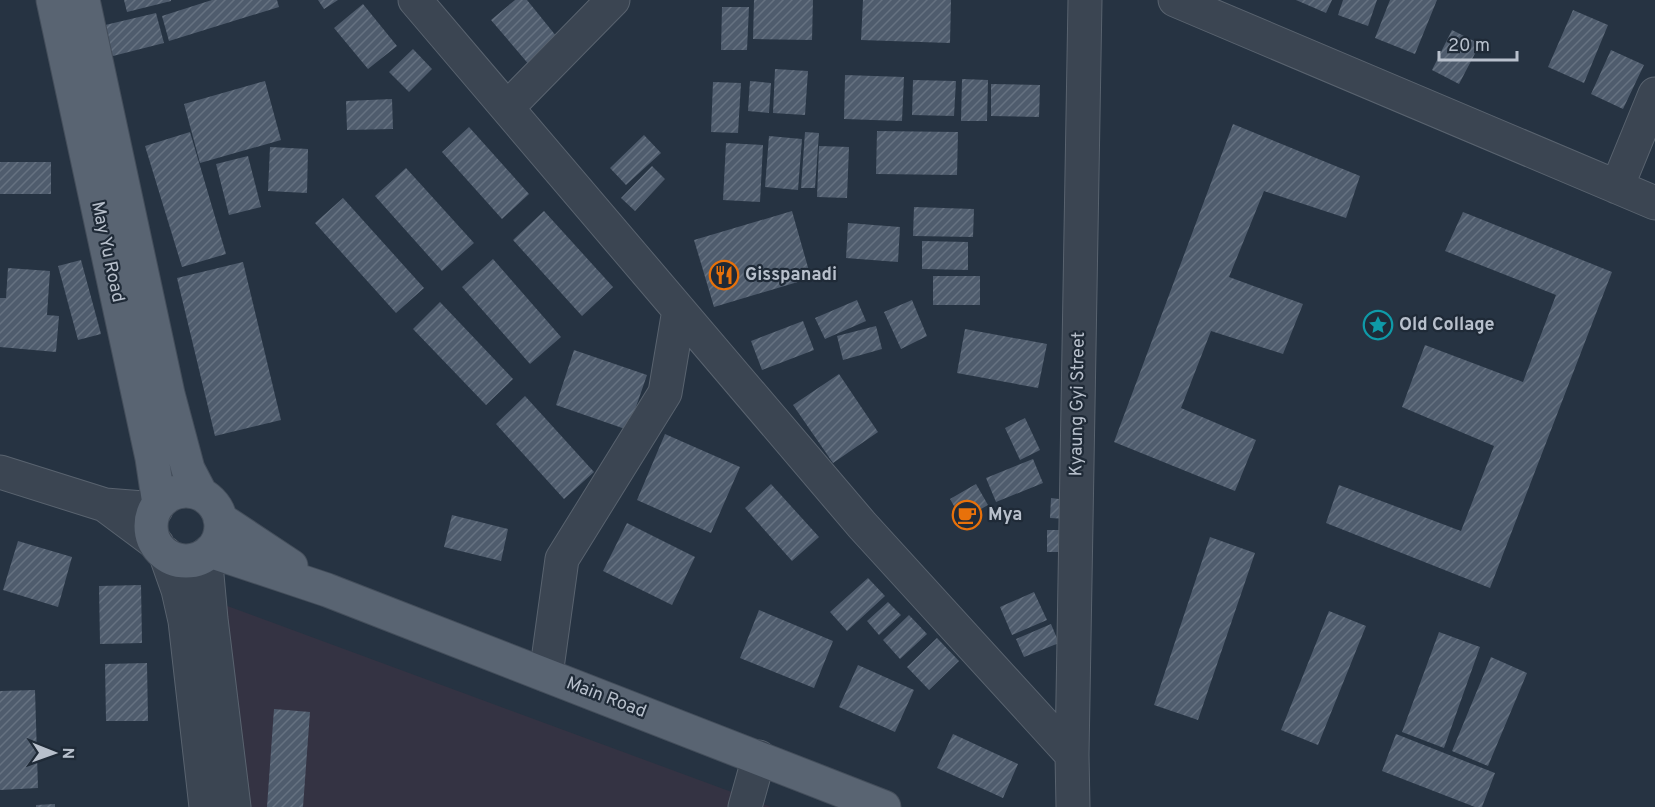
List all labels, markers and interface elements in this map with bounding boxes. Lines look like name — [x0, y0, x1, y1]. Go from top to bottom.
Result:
scale bar — [1439, 24, 1517, 62]
text: 20 m — [1448, 35, 1490, 58]
street label: May Yu Road — [85, 199, 129, 305]
restaurant icon: Gisspanadi — [708, 259, 740, 291]
place label: Gisspanadi — [745, 264, 837, 287]
place icon: Old Collage — [1362, 309, 1394, 341]
place label: Old Collage — [1399, 314, 1495, 337]
street label: Kyaung Gyi Street — [1065, 331, 1091, 477]
cafe icon: Mya — [951, 499, 983, 531]
place label: Mya — [988, 504, 1022, 527]
street label: Main Road — [563, 672, 649, 724]
north arrow — [24, 723, 84, 783]
text: N — [57, 747, 77, 759]

